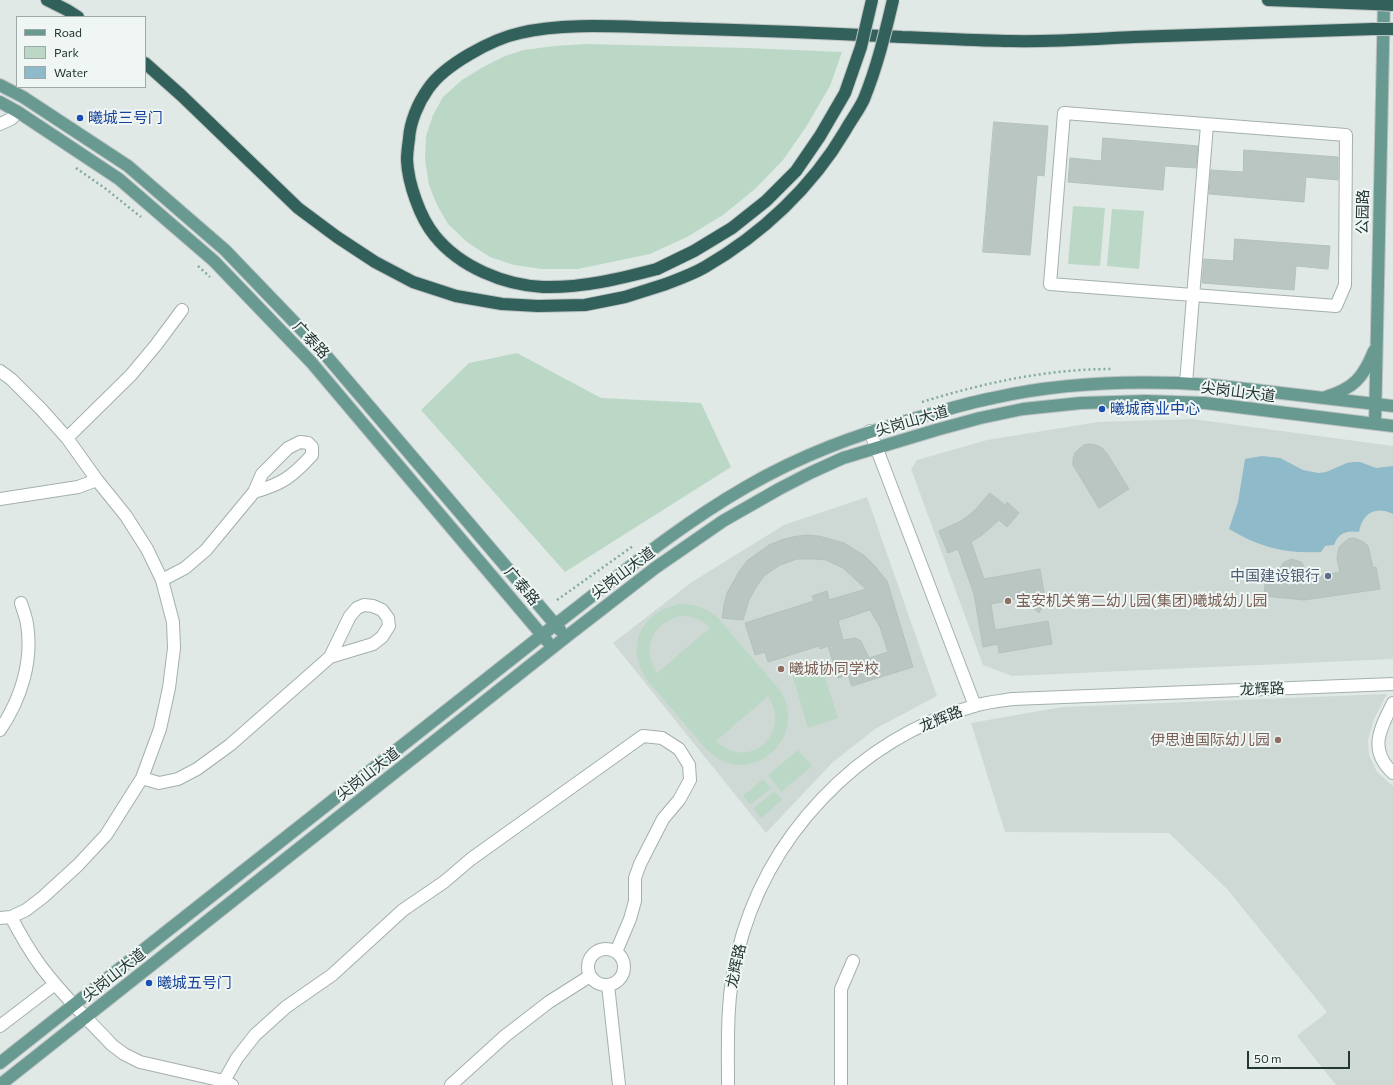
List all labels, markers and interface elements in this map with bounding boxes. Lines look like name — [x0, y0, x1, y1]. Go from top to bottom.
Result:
legend — [16, 16, 146, 88]
text: Road — [54, 25, 82, 39]
text: Park — [54, 45, 79, 59]
text: Water — [54, 65, 88, 79]
place label: 曦城三号门 — [88, 109, 163, 127]
marker: 曦城三号门 — [75, 113, 85, 123]
street label: 公园路 — [1354, 189, 1372, 235]
street label: 广泰路 — [289, 317, 333, 363]
street label: 尖岗山大道 — [1200, 378, 1276, 406]
place label: 曦城商业中心 — [1110, 400, 1200, 418]
street label: 尖岗山大道 — [873, 402, 951, 440]
marker: 曦城商业中心 — [1097, 404, 1107, 414]
street label: 尖岗山大道 — [588, 543, 658, 603]
street label: 广泰路 — [501, 563, 543, 609]
place label: 中国建设银行 — [1230, 567, 1320, 585]
marker: 中国建设银行 — [1323, 571, 1333, 581]
place label: 宝安机关第二幼儿园(集团)曦城幼儿园 — [1016, 592, 1268, 610]
marker: 宝安机关第二幼儿园(集团)曦城幼儿园 — [1003, 596, 1013, 606]
place label: 曦城协同学校 — [789, 660, 879, 678]
marker: 曦城协同学校 — [776, 664, 786, 674]
street label: 龙辉路 — [1239, 679, 1285, 699]
street label: 龙辉路 — [917, 702, 965, 736]
place label: 伊思迪国际幼儿园 — [1150, 731, 1270, 749]
marker: 伊思迪国际幼儿园 — [1273, 735, 1283, 745]
street label: 尖岗山大道 — [333, 744, 403, 804]
street label: 龙辉路 — [723, 942, 749, 990]
street label: 尖岗山大道 — [79, 945, 149, 1005]
place label: 曦城五号门 — [157, 974, 232, 992]
marker: 曦城五号门 — [144, 978, 154, 988]
scale bar — [1249, 1043, 1352, 1069]
text: 50 m — [1254, 1051, 1282, 1065]

